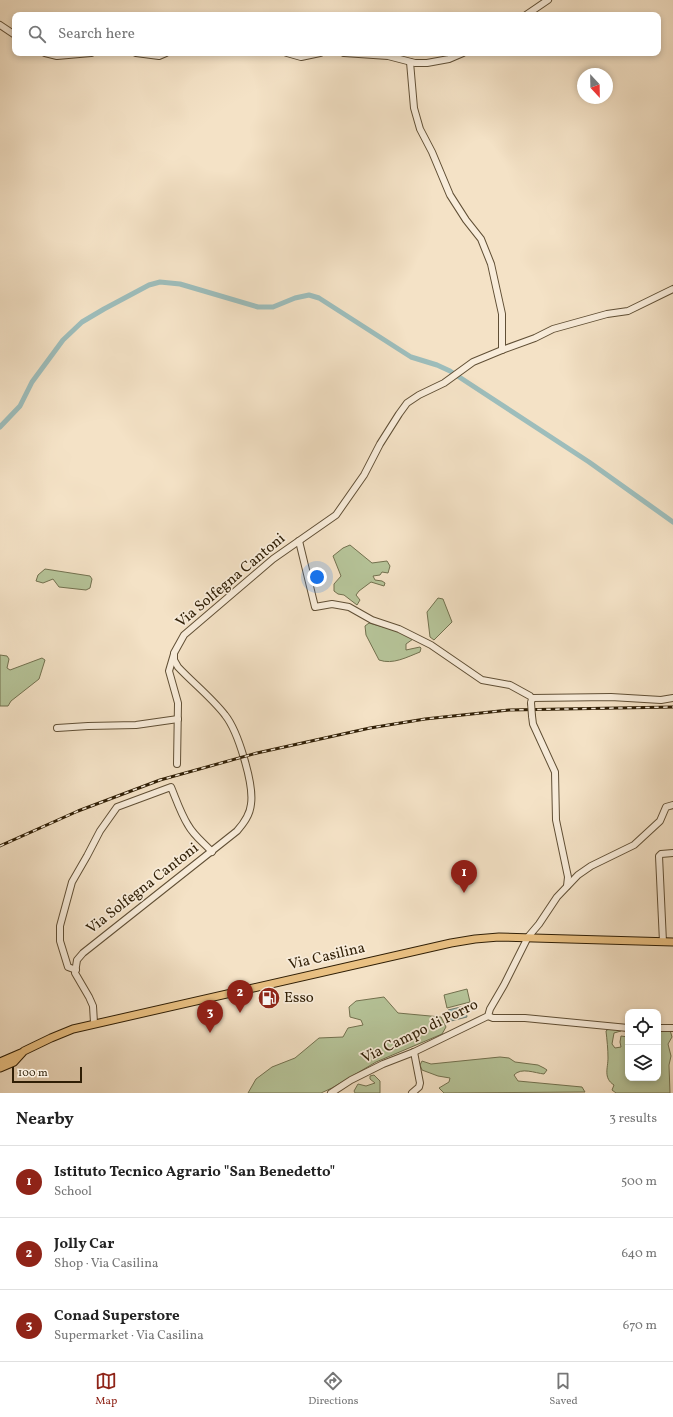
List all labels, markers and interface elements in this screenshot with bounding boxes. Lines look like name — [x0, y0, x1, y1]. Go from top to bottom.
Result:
search box — [12, 12, 661, 56]
icon: search — [26, 23, 48, 45]
text: Search here — [58, 24, 135, 45]
north arrow — [577, 68, 613, 104]
street label: Via Solfegna Cantoni — [172, 529, 290, 633]
your location — [307, 567, 327, 587]
street label: Via Solfegna Cantoni — [82, 838, 204, 940]
pin: 1 — [451, 860, 477, 893]
street label: Via Casilina — [287, 938, 367, 976]
pin: 2 — [227, 980, 253, 1013]
fuel station icon: Esso — [256, 985, 282, 1011]
place label: Esso — [284, 988, 314, 1009]
street label: Via Campo di Porro — [358, 995, 482, 1069]
pin: 3 — [197, 1000, 223, 1033]
map controls — [625, 1009, 661, 1081]
button: locate — [625, 1009, 661, 1045]
button: layers — [625, 1045, 661, 1081]
scale bar — [12, 1065, 82, 1084]
text: 100 m — [18, 1066, 48, 1081]
text: Nearby — [16, 1108, 74, 1131]
text: 3 results — [609, 1110, 657, 1128]
text: Istituto Tecnico Agrario "San Benedetto" — [54, 1162, 335, 1183]
text: 1 — [26, 1173, 32, 1191]
text: 500 m — [621, 1173, 657, 1191]
text: School — [54, 1183, 92, 1201]
text: Jolly Car — [54, 1234, 114, 1255]
text: 2 — [26, 1245, 32, 1263]
text: 640 m — [621, 1245, 657, 1263]
text: Shop · Via Casilina — [54, 1255, 158, 1273]
text: Conad Superstore — [54, 1306, 180, 1327]
text: 3 — [26, 1317, 32, 1335]
text: 670 m — [623, 1317, 657, 1335]
text: Supermarket · Via Casilina — [54, 1327, 204, 1345]
tab: Map — [95, 1370, 117, 1409]
tab: Directions — [308, 1370, 359, 1409]
tab: Saved — [549, 1370, 578, 1409]

